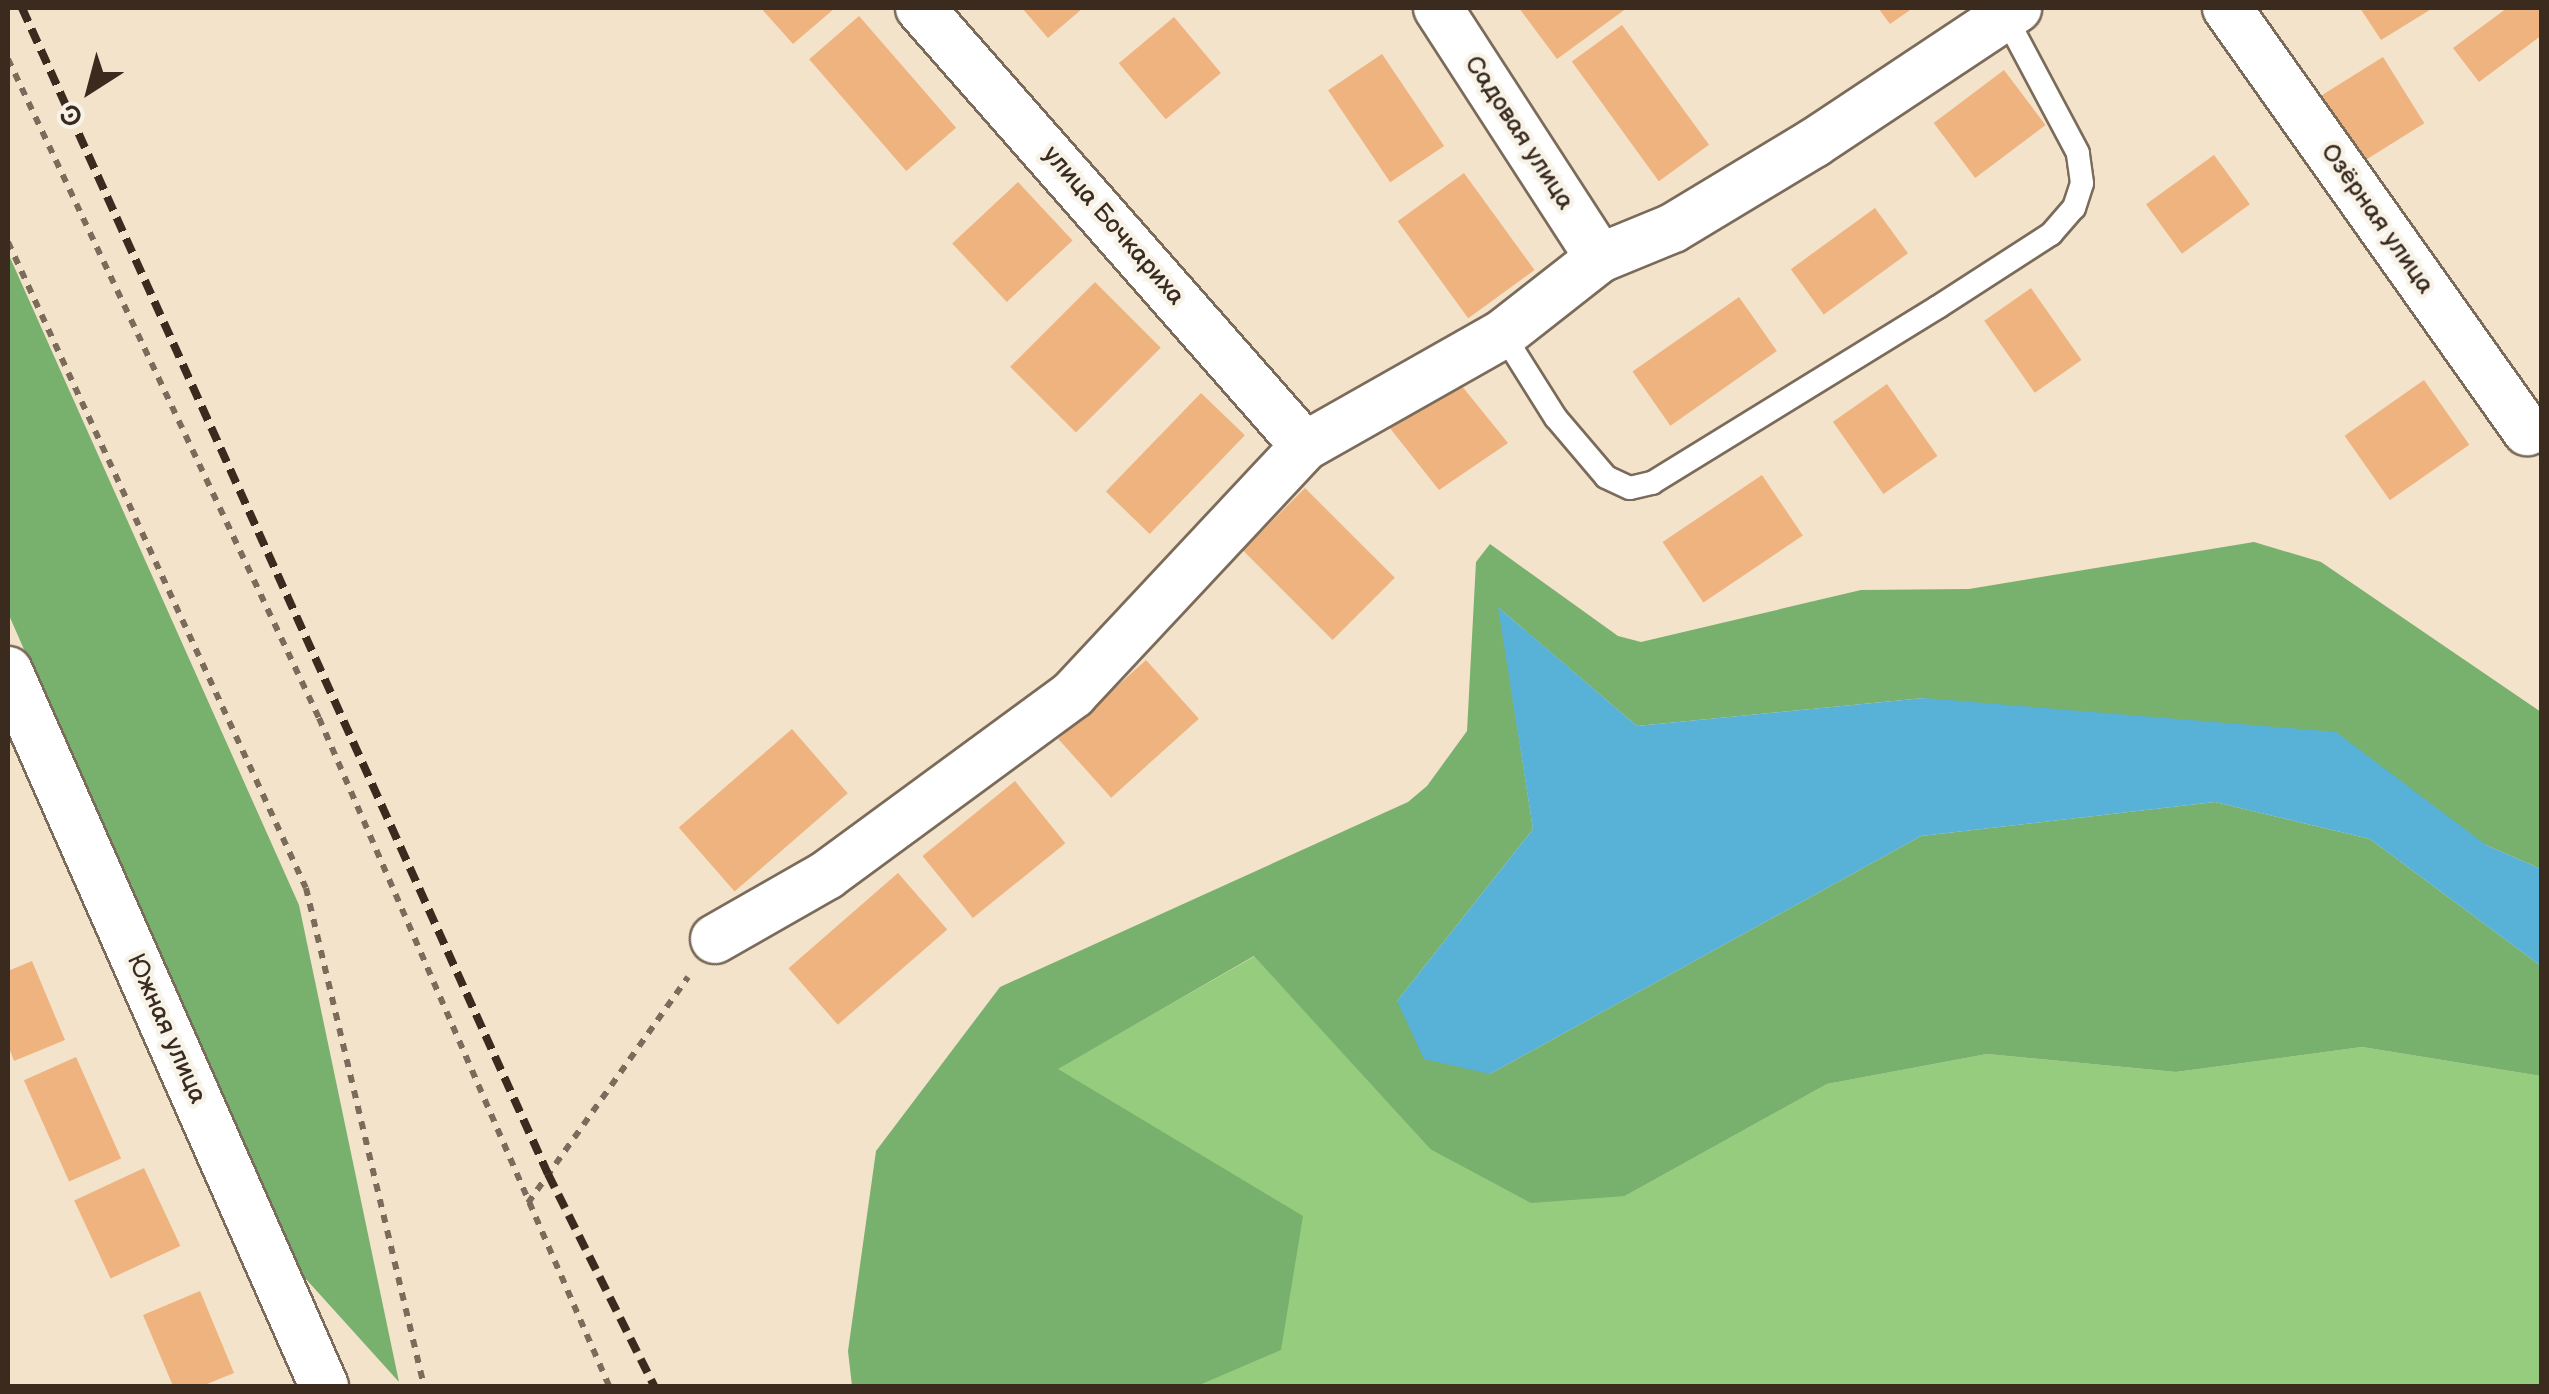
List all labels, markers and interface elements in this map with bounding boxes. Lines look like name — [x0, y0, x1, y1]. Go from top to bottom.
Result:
north arrow — [40, 40, 140, 140]
street label: Садовая улица — [1458, 50, 1580, 216]
text: С — [54, 96, 90, 134]
street label: Озёрная улица — [2314, 138, 2440, 300]
street label: улица Бочкариха — [1036, 140, 1190, 312]
street label: Южная улица — [120, 950, 212, 1108]

